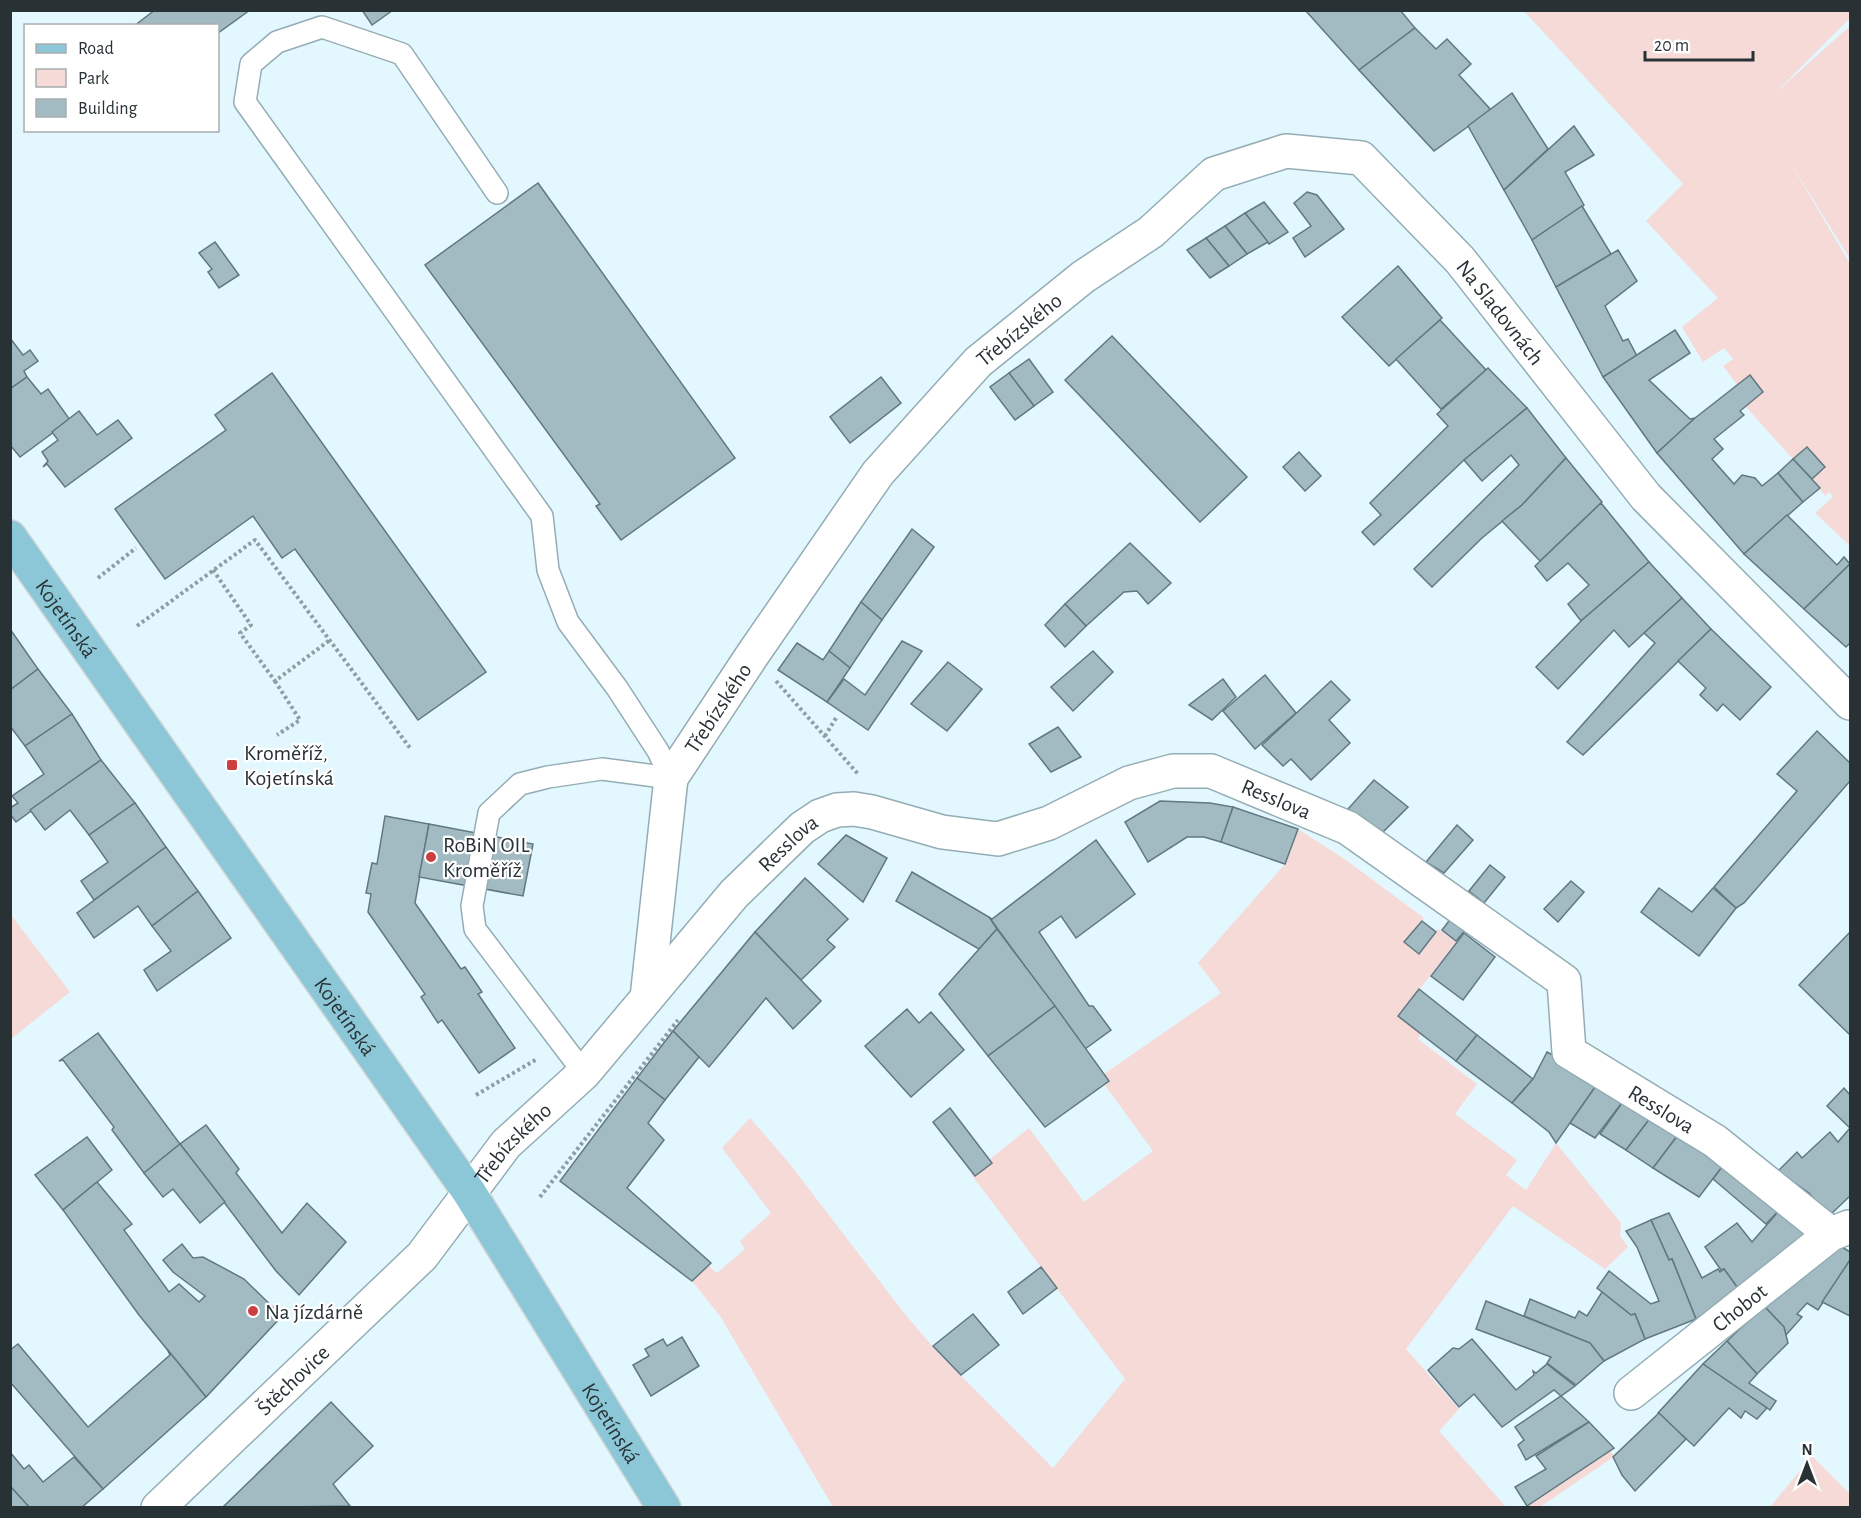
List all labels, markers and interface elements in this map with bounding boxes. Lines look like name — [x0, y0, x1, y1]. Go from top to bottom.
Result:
legend — [24, 24, 219, 132]
scale bar — [1645, 24, 1753, 62]
text: 20 m — [1654, 37, 1689, 55]
text: Road — [78, 40, 114, 58]
text: Park — [78, 70, 110, 88]
text: Building — [78, 100, 138, 118]
street label: Na Sladovnách — [1452, 256, 1548, 369]
street label: Třebízského — [972, 289, 1066, 371]
street label: Kojetínská — [31, 575, 101, 662]
street label: Třebízského — [681, 659, 756, 757]
place label: Kroměříž, Kojetínská — [244, 742, 334, 789]
marker: Kroměříž, Kojetínská — [225, 758, 239, 772]
street label: Resslova — [1238, 775, 1314, 823]
street label: Resslova — [754, 811, 822, 876]
place label: RoBiN OIL Kroměříž — [443, 834, 530, 881]
marker: RoBiN OIL Kroměříž — [424, 850, 438, 864]
street label: Kojetínská — [310, 974, 380, 1060]
street label: Resslova — [1624, 1081, 1698, 1138]
street label: Třebízského — [470, 1099, 556, 1188]
street label: Chobot — [1708, 1280, 1771, 1336]
place label: Na jízdárně — [265, 1301, 363, 1323]
marker: Na jízdárně — [246, 1304, 260, 1318]
street label: Štěchovice — [252, 1341, 334, 1420]
street label: Kojetínská — [578, 1379, 644, 1467]
north arrow — [1777, 1434, 1837, 1494]
text: N — [1801, 1442, 1813, 1458]

